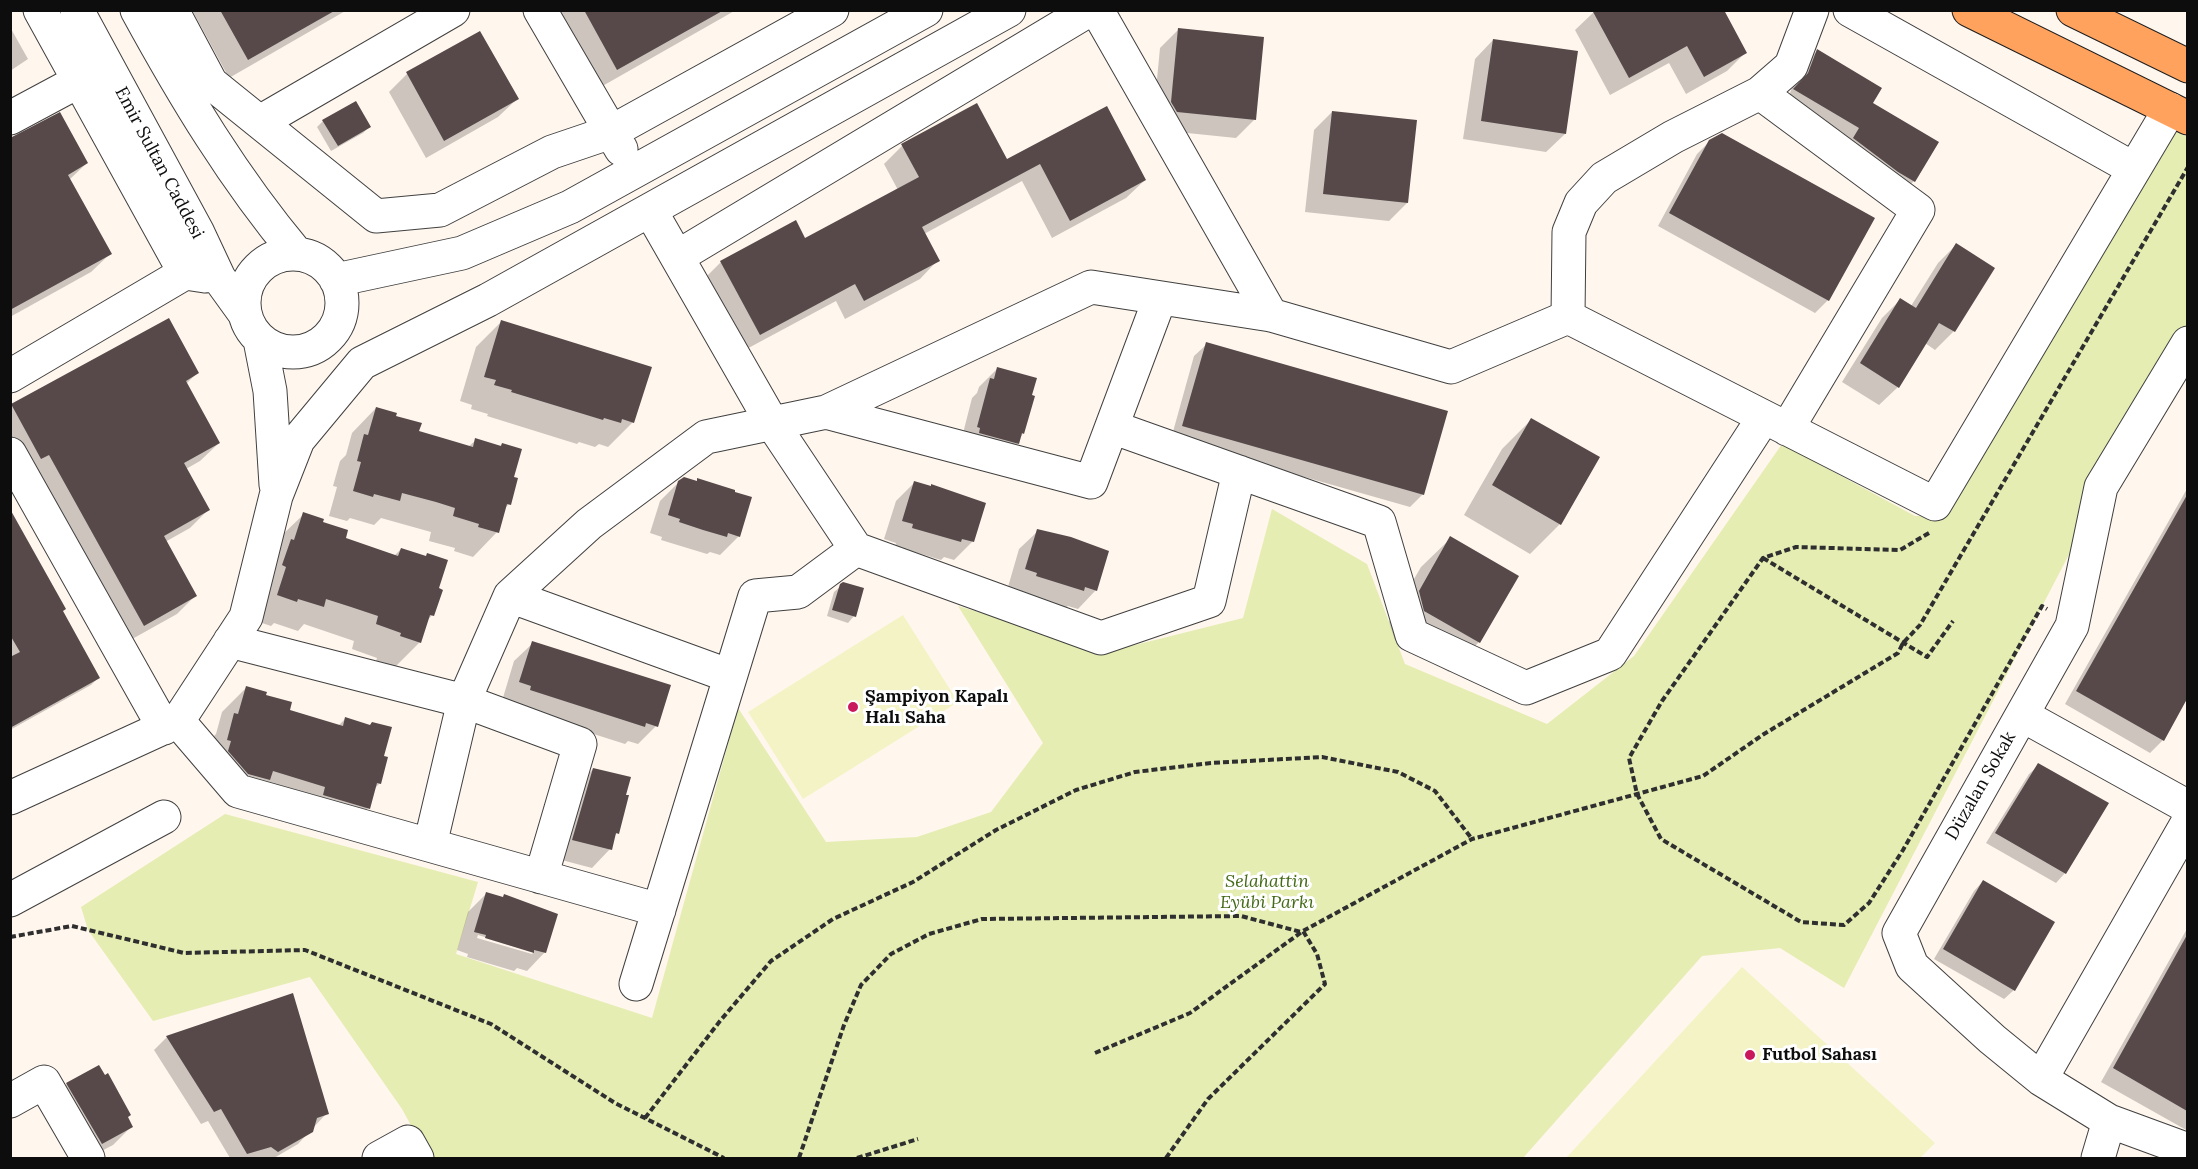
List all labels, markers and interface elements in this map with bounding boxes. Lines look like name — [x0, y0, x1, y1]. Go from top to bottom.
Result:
street label: Emir Sultan Caddesi — [110, 83, 208, 243]
place label: Şampiyon Kapalı Halı Saha — [865, 686, 1008, 728]
marker: Şampiyon Kapalı Halı Saha — [846, 700, 860, 714]
street label: Düzalan Sokak — [1941, 728, 2021, 844]
park label: Selahattin Eyübi Parkı — [1220, 871, 1314, 914]
place label: Futbol Sahası — [1762, 1044, 1877, 1066]
marker: Futbol Sahası — [1743, 1048, 1757, 1062]

